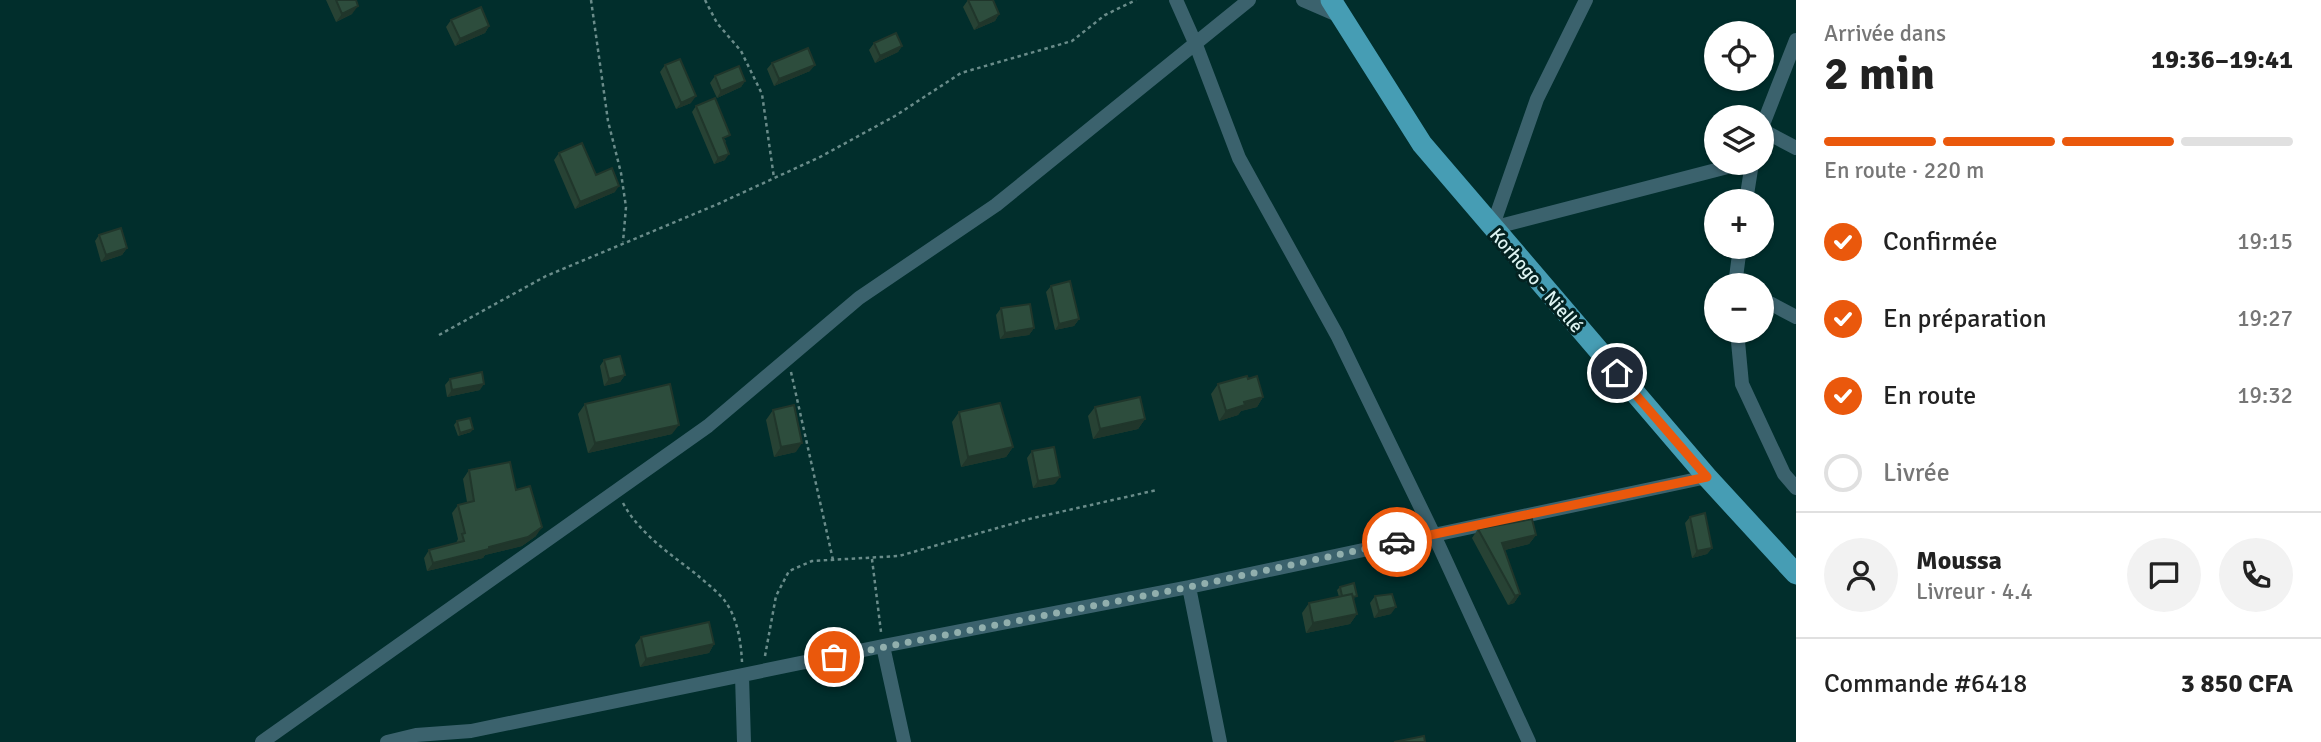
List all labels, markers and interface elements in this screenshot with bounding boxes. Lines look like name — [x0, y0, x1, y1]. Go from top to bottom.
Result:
text: Arrivée dans — [1824, 19, 1946, 48]
map controls — [1704, 21, 1774, 343]
button: locate — [1704, 21, 1774, 91]
text: 19:36–19:41 — [2151, 44, 2293, 76]
text: 2 min — [1824, 46, 1935, 102]
button: layers — [1704, 105, 1774, 175]
text: En route · 220 m — [1824, 156, 1984, 185]
button: + — [1704, 189, 1774, 259]
street label: Korhogo - Niellé — [1484, 223, 1588, 338]
icon: check — [1824, 223, 1862, 261]
text: Confirmée — [1883, 226, 1998, 258]
text: 19:15 — [2237, 227, 2293, 256]
button: − — [1704, 273, 1774, 343]
icon: check — [1824, 300, 1862, 338]
text: En préparation — [1883, 303, 2047, 335]
text: 19:27 — [2237, 304, 2293, 333]
pin — [1587, 343, 1647, 403]
icon: home — [1598, 354, 1636, 392]
icon: check — [1824, 377, 1862, 415]
text: En route — [1883, 380, 1976, 412]
text: 19:32 — [2237, 381, 2293, 410]
text: Livrée — [1883, 457, 1950, 489]
courier — [1362, 507, 1432, 577]
icon: car — [1378, 523, 1416, 561]
button: person — [1824, 538, 1898, 612]
button: chat — [2127, 538, 2201, 612]
button: phone — [2219, 538, 2293, 612]
text: Moussa — [1916, 545, 2002, 577]
text: Livreur · 4.4 — [1916, 577, 2033, 606]
pin — [804, 627, 864, 687]
icon: bag — [815, 638, 853, 676]
text: Commande #6418 — [1824, 668, 2027, 700]
text: 3 850 CFA — [2181, 668, 2293, 700]

